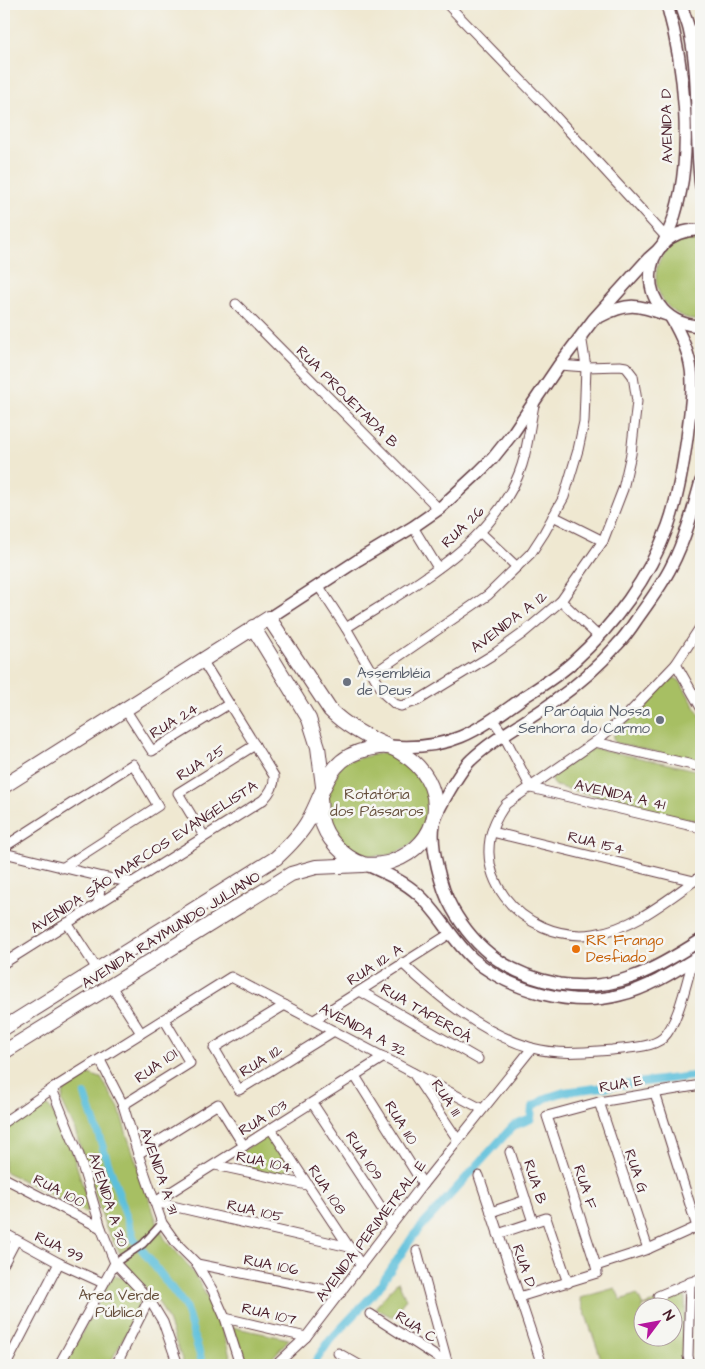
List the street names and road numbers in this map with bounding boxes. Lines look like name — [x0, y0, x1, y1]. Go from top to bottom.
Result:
street label: AVENIDA D — [656, 88, 678, 163]
street label: RUA PROJETADA B — [291, 341, 403, 453]
street label: RUA 26 — [437, 501, 490, 553]
street label: AVENIDA A 12 — [466, 586, 552, 658]
street label: RUA 24 — [146, 698, 202, 744]
street label: RUA 25 — [173, 740, 230, 786]
street label: AVENIDA A 41 — [572, 774, 668, 816]
street label: AVENIDA SÃO MARCOS EVANGELISTA — [26, 775, 262, 939]
street label: RUA 154 — [566, 826, 626, 860]
street label: AVENIDA RAYMUNDO JULIANO — [78, 866, 264, 994]
street label: RUA 112 A — [343, 939, 407, 991]
street label: RUA TAPEROÁ — [376, 978, 476, 1048]
street label: AVENIDA A 32 — [315, 998, 411, 1062]
street label: RUA 112 — [235, 1039, 287, 1082]
street label: RUA 101 — [130, 1044, 182, 1088]
street label: RUA E — [598, 1070, 644, 1098]
street label: RUA 111 — [426, 1075, 466, 1121]
street label: RUA 103 — [235, 1095, 292, 1141]
street label: RUA 110 — [379, 1097, 423, 1149]
street label: AVENIDA A 31 — [134, 1125, 184, 1217]
street label: RUA 109 — [340, 1127, 388, 1185]
street label: RUA 104 — [234, 1146, 294, 1178]
street label: RUA G — [619, 1146, 653, 1196]
street label: AVENIDA A 30 — [83, 1150, 133, 1250]
street label: AVENIDA PERIMETRAL E — [311, 1156, 431, 1306]
street label: RUA B — [518, 1157, 552, 1207]
street label: RUA 108 — [303, 1161, 351, 1219]
street label: RUA F — [568, 1162, 602, 1212]
street label: RUA 100 — [29, 1169, 89, 1213]
street label: RUA 105 — [225, 1194, 285, 1228]
street label: RUA 99 — [31, 1226, 87, 1268]
street label: RUA D — [507, 1242, 541, 1291]
street label: RUA 106 — [242, 1249, 301, 1281]
street label: RUA 107 — [240, 1298, 298, 1330]
street label: RUA C — [391, 1306, 441, 1348]

